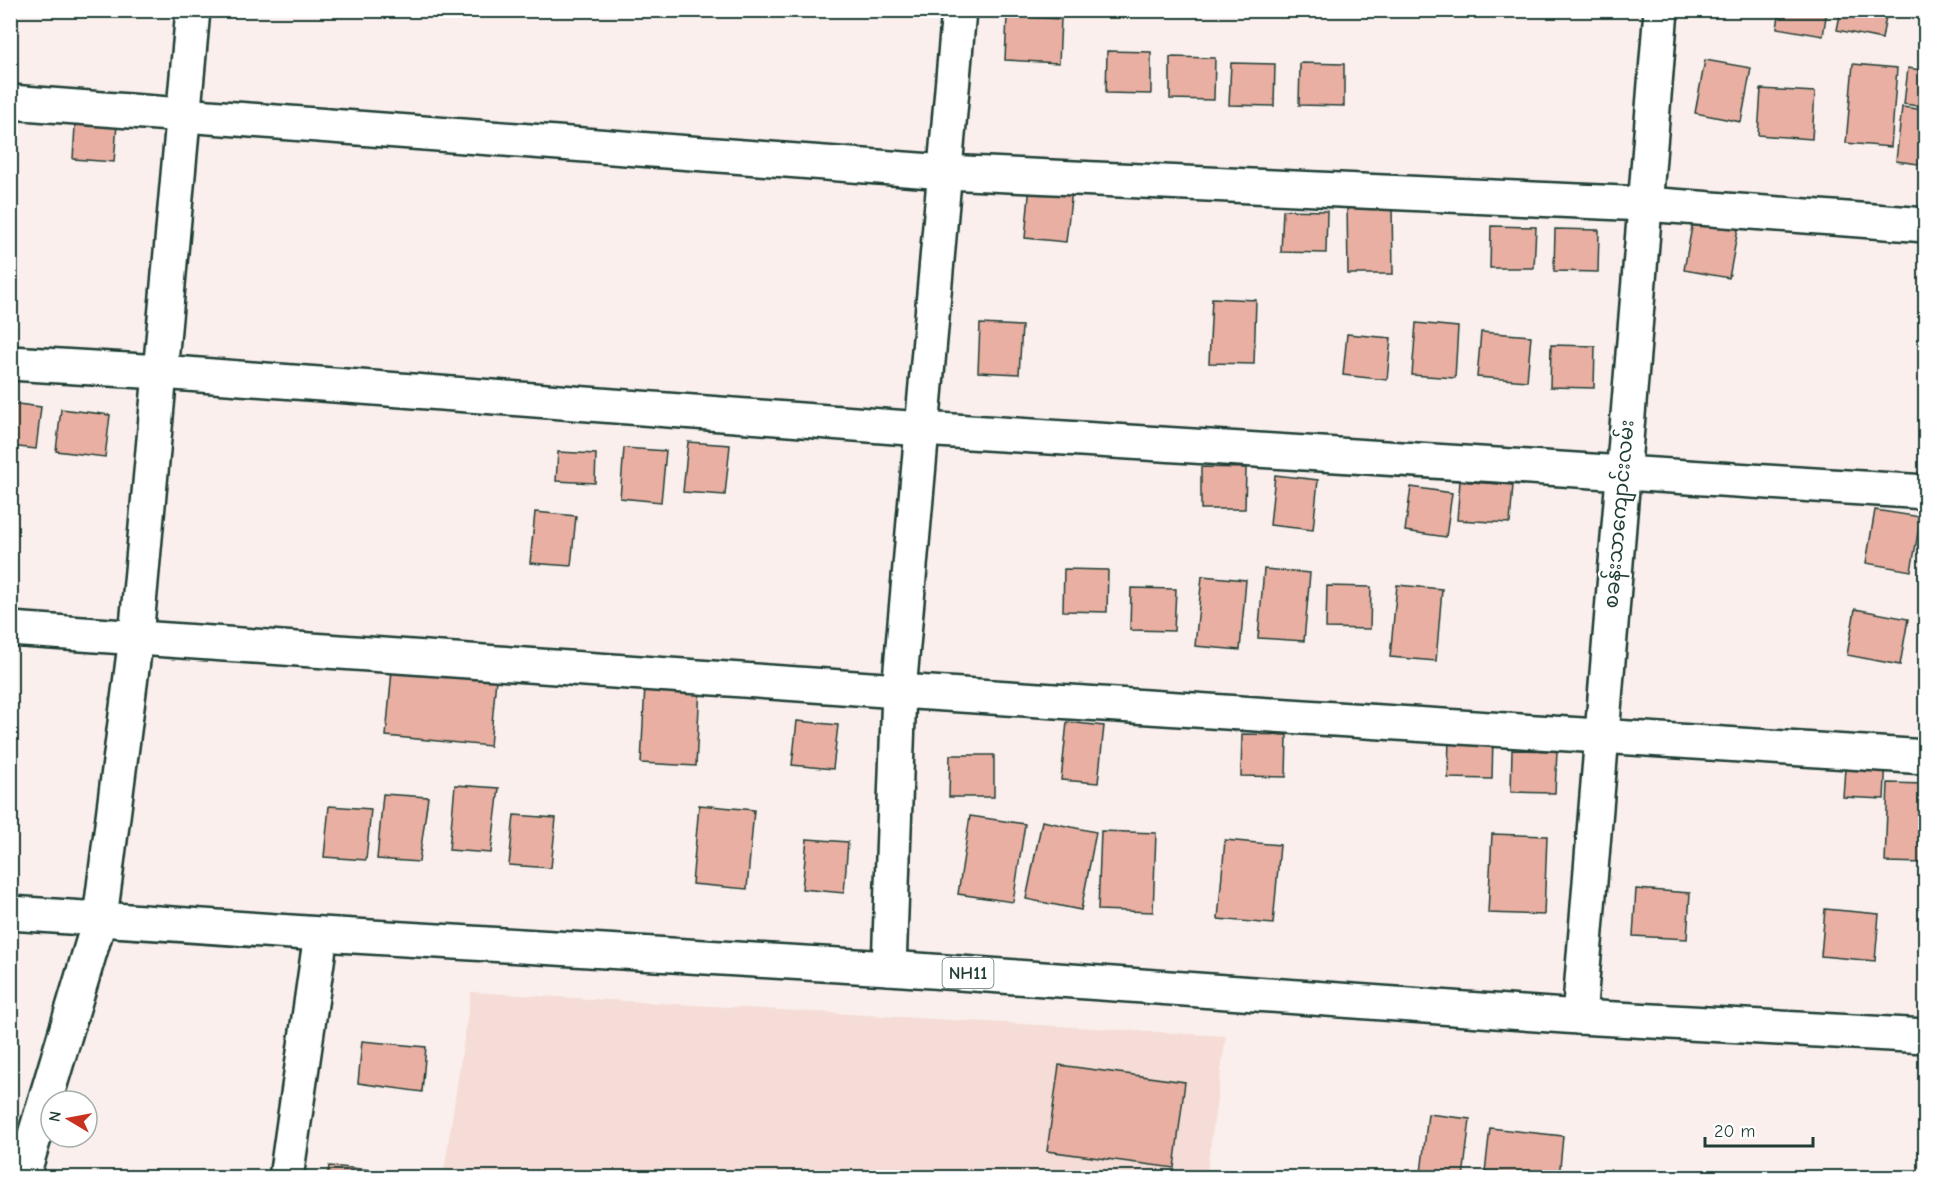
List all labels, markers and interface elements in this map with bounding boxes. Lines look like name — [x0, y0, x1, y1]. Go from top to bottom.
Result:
street label: စခန်းသာကျောင်းလမ်း — [1596, 419, 1643, 609]
road number: NH11 — [942, 958, 994, 988]
north arrow — [39, 1089, 99, 1149]
text: N — [45, 1110, 65, 1123]
scale bar — [1705, 1110, 1813, 1148]
text: 20 m — [1714, 1121, 1755, 1142]

